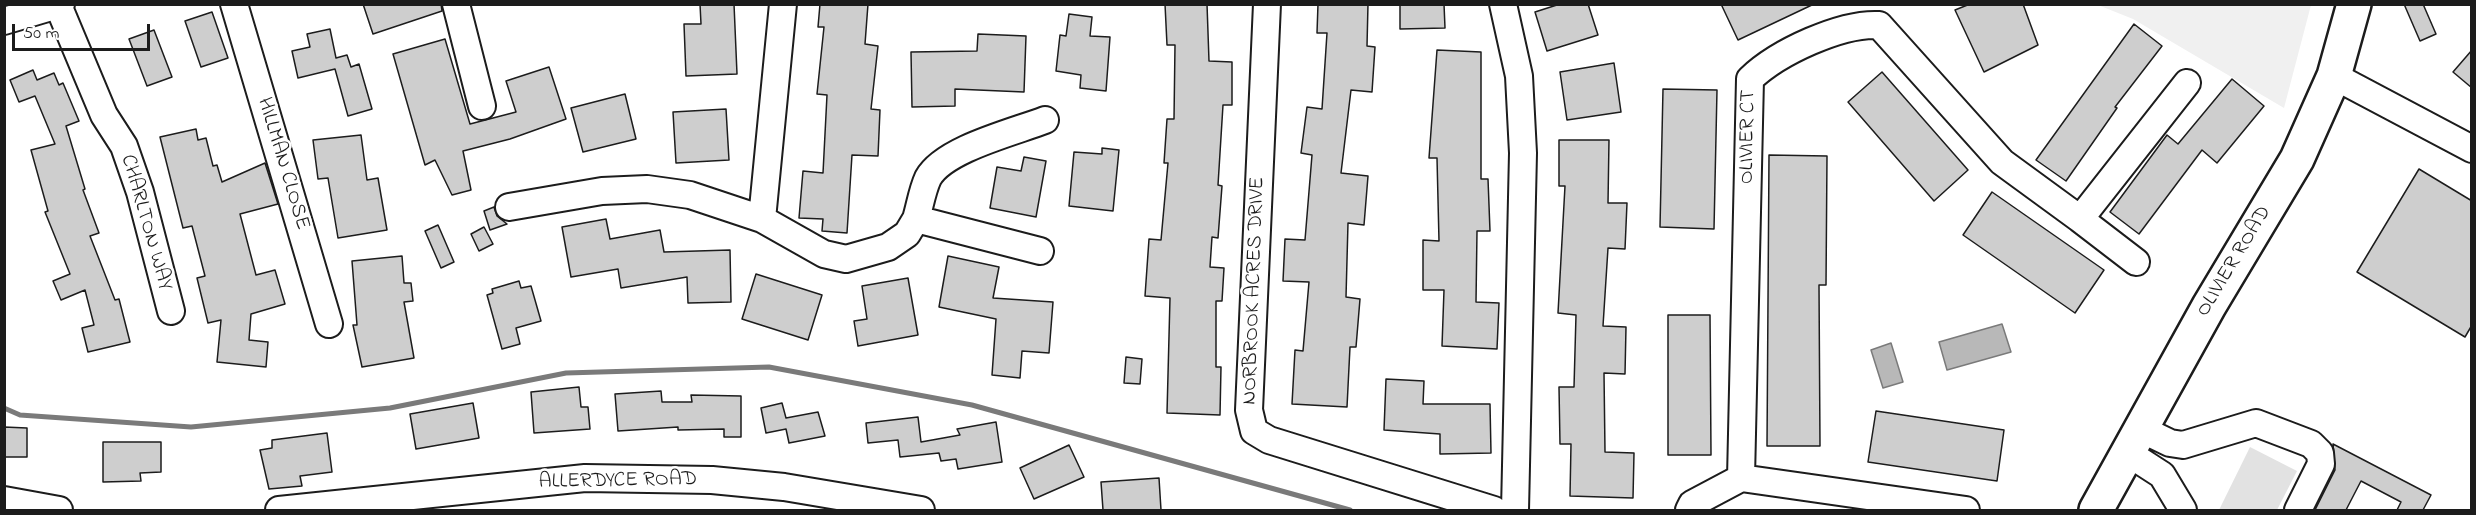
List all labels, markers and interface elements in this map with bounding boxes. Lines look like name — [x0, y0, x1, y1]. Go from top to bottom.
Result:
scale bar — [15, 12, 153, 50]
text: 50 m — [23, 21, 60, 47]
street label: OLIVIER CT — [1736, 90, 1762, 184]
street label: HILLMAN CLOSE — [250, 95, 314, 233]
street label: CHARLTON WAY — [114, 152, 176, 294]
street label: NORBROOK ACRES DRIVE — [1238, 177, 1272, 405]
street label: OLIVIER ROAD — [2192, 202, 2278, 322]
street label: ALLERDYCE ROAD — [539, 468, 697, 496]

